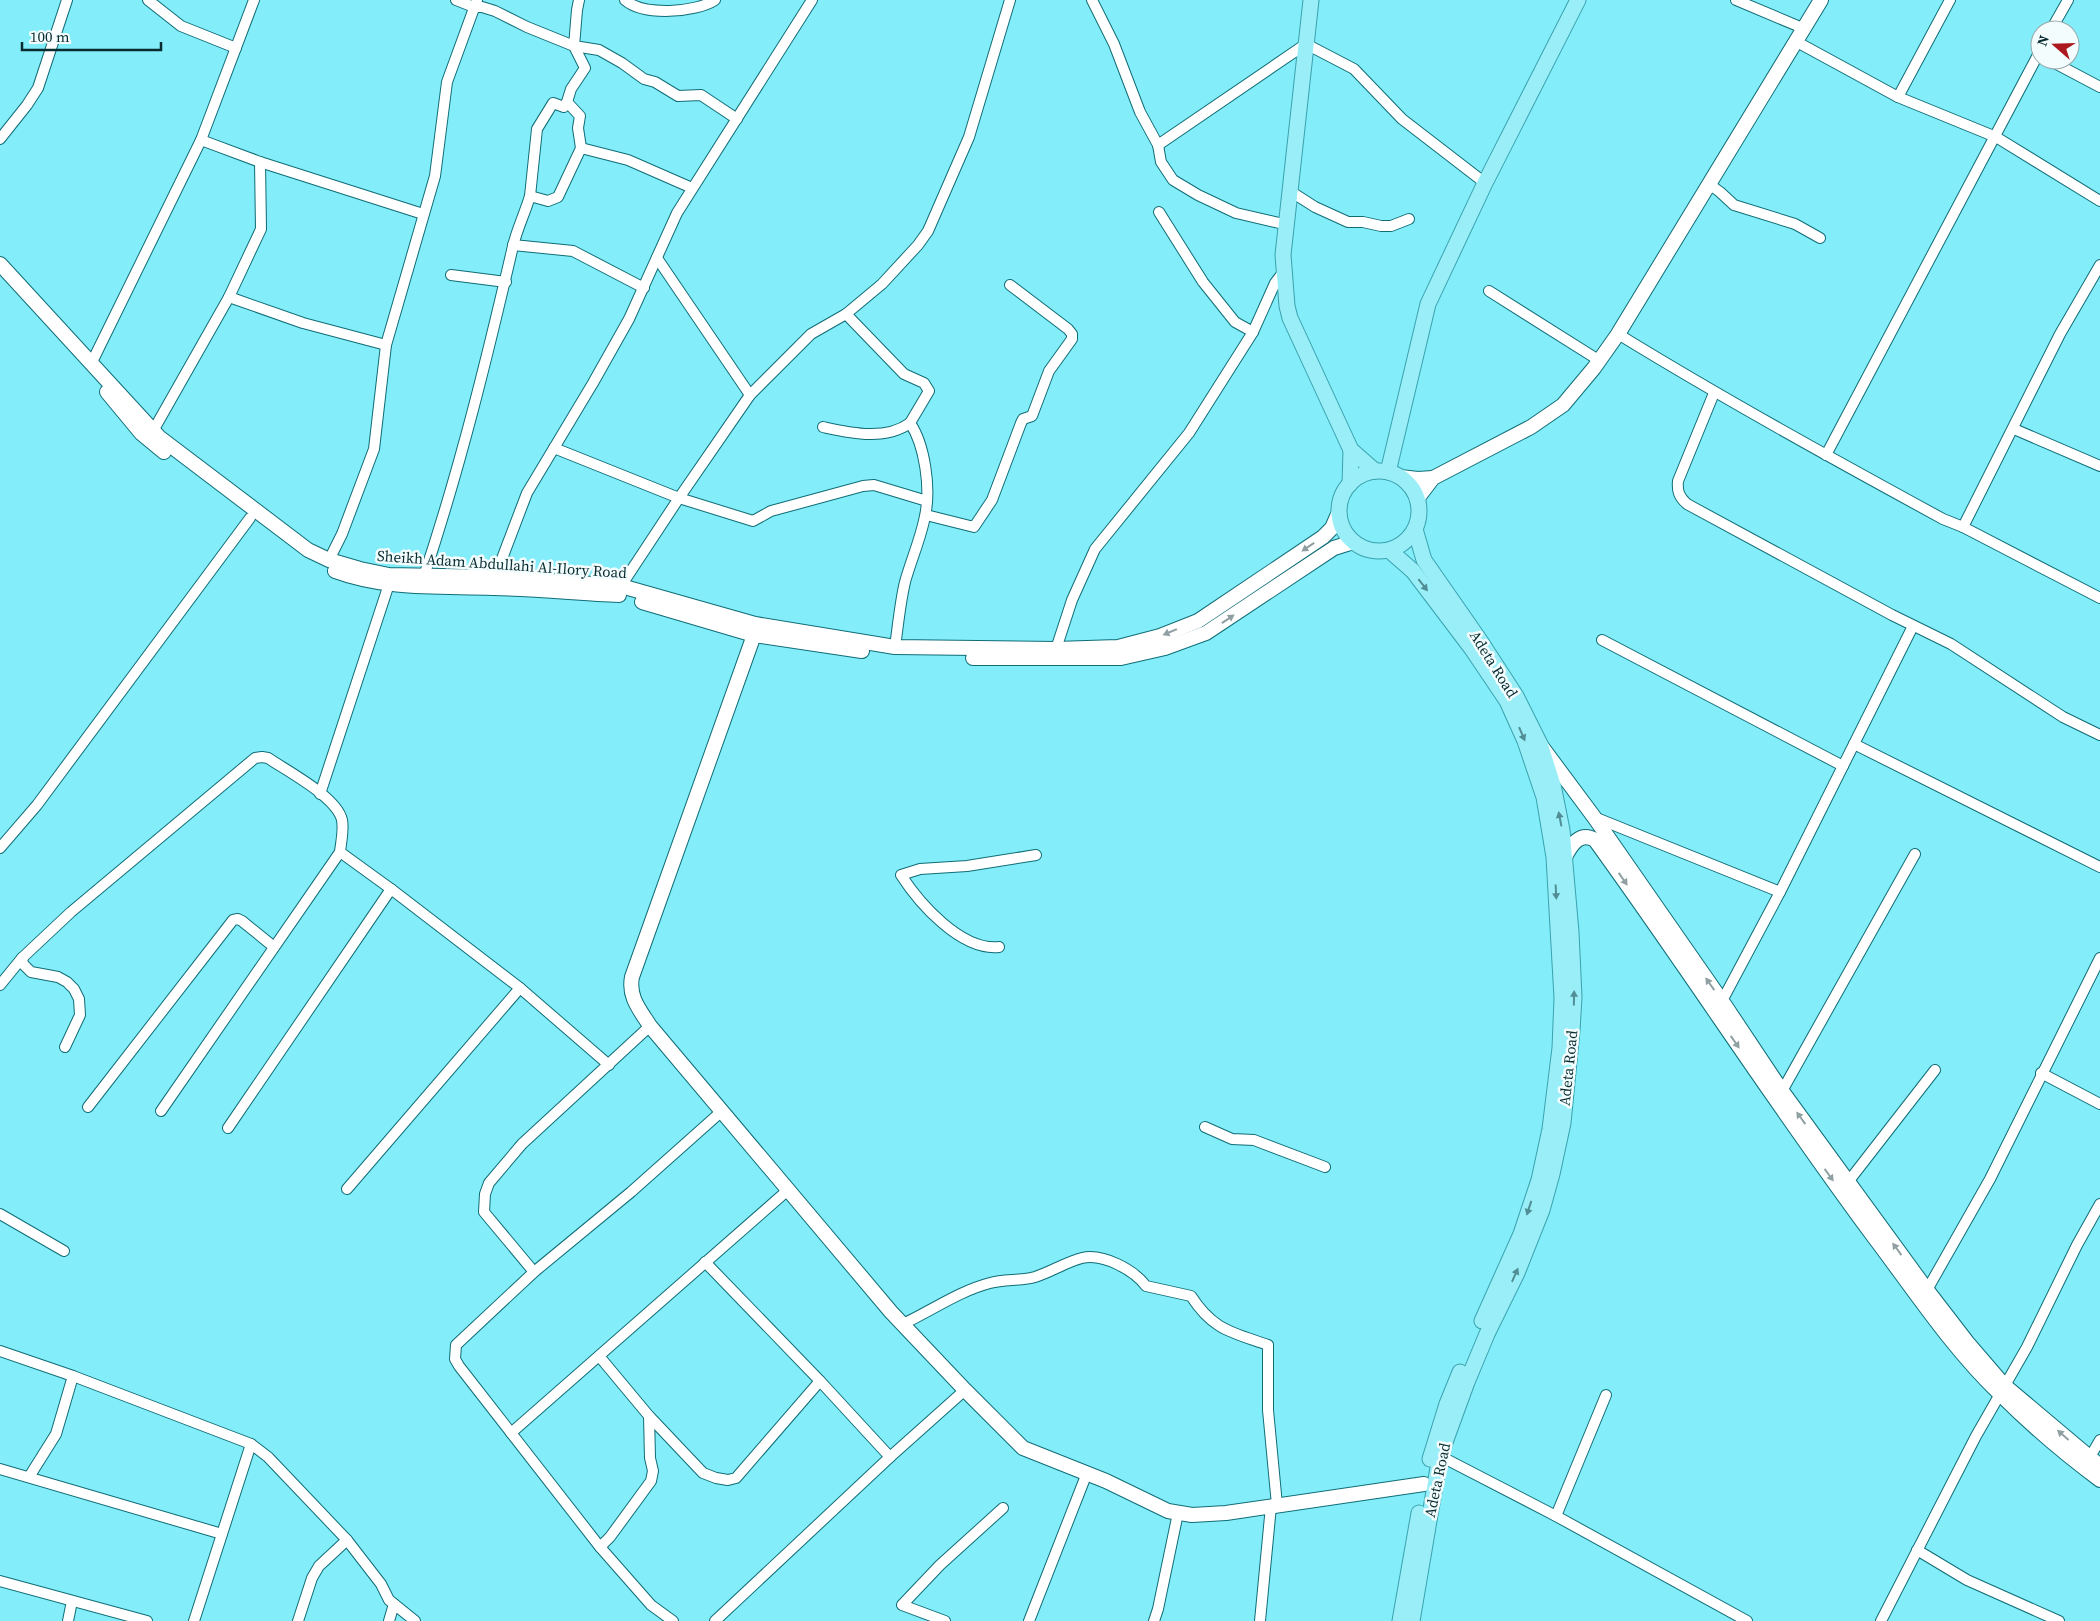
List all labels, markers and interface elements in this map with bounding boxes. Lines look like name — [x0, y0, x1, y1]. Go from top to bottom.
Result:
scale bar — [22, 20, 161, 52]
north arrow — [2030, 20, 2080, 70]
text: 100 m — [30, 26, 70, 47]
text: N — [2032, 32, 2054, 49]
one-way arrow — [1301, 542, 1315, 552]
street label: Sheikh Adam Abdullahi Al-Ilory Road — [377, 545, 628, 583]
one-way arrow — [1418, 578, 1428, 592]
one-way arrow — [1221, 614, 1235, 623]
street label: Adeta Road — [1465, 626, 1523, 702]
one-way arrow — [1163, 628, 1177, 636]
one-way arrow — [1518, 727, 1526, 741]
one-way arrow — [1556, 811, 1564, 826]
one-way arrow — [1618, 873, 1628, 886]
one-way arrow — [1553, 884, 1561, 900]
one-way arrow — [1705, 977, 1715, 990]
one-way arrow — [1570, 990, 1578, 1006]
street label: Adeta Road — [1554, 1029, 1582, 1107]
one-way arrow — [1730, 1035, 1740, 1049]
one-way arrow — [1796, 1111, 1806, 1125]
one-way arrow — [1824, 1168, 1834, 1182]
one-way arrow — [1525, 1201, 1533, 1216]
one-way arrow — [1892, 1242, 1902, 1256]
one-way arrow — [1512, 1268, 1520, 1282]
one-way arrow — [2057, 1429, 2069, 1441]
street label: Adeta Road — [1419, 1440, 1455, 1519]

